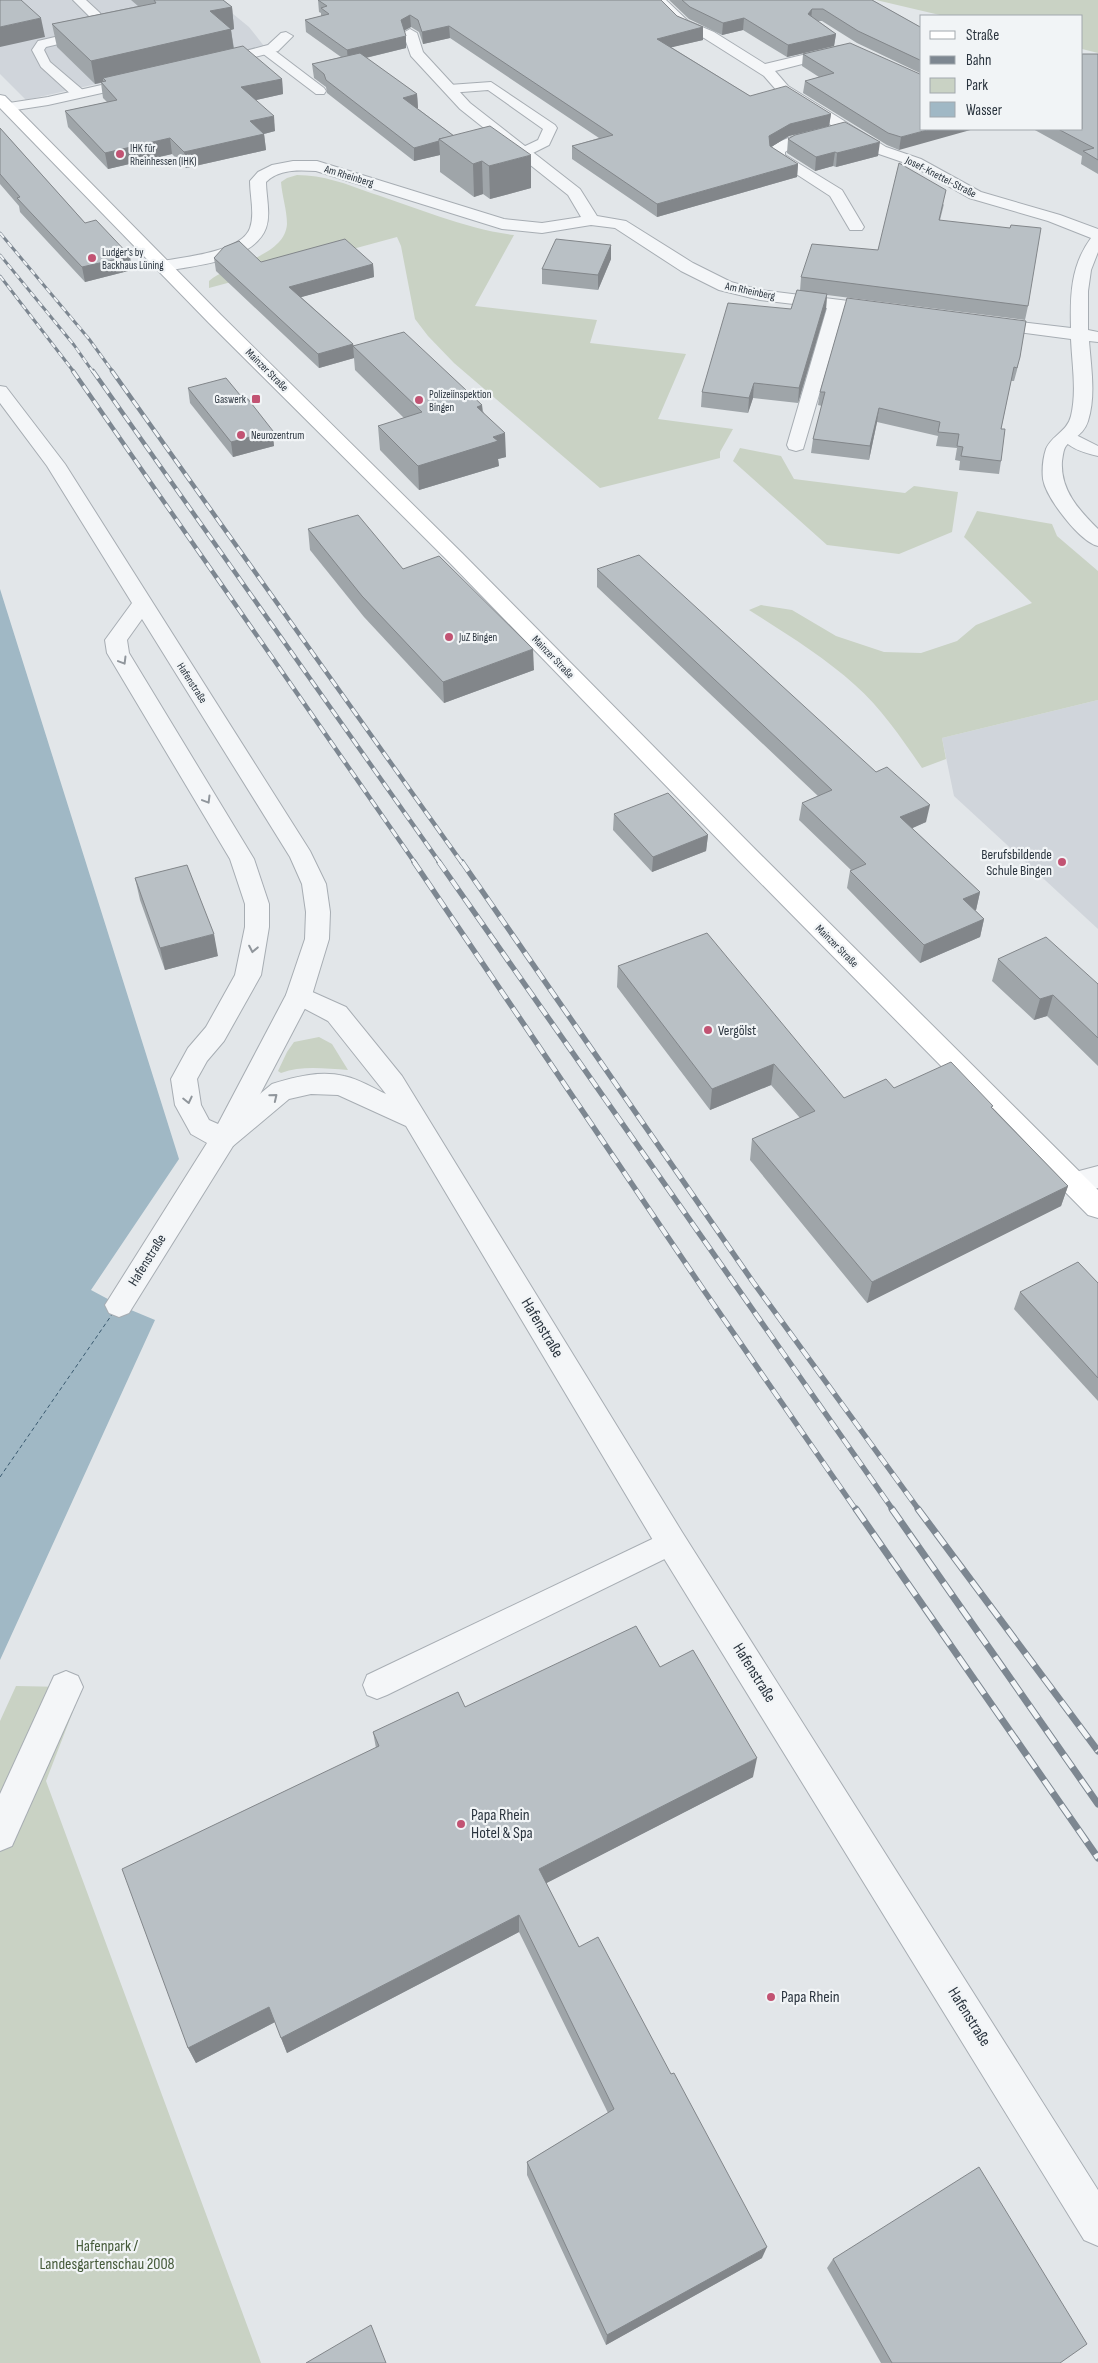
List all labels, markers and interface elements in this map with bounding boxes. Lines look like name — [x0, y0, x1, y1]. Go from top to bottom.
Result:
legend — [920, 15, 1083, 130]
text: Straße — [966, 26, 999, 45]
text: Bahn — [966, 51, 991, 70]
text: Park — [966, 76, 988, 95]
text: Wasser — [966, 101, 1003, 120]
place label: IHK für Rheinhessen (IHK) — [130, 142, 196, 168]
marker: IHK für Rheinhessen (IHK) — [114, 148, 126, 160]
street label: Josef-Knettel-Straße — [903, 153, 979, 200]
street label: Am Rheinberg — [322, 162, 376, 190]
place label: Ludger's by Backhaus Lüning — [102, 246, 164, 272]
marker: Ludger's by Backhaus Lüning — [86, 252, 98, 264]
street label: Am Rheinberg — [723, 279, 777, 303]
street label: Mainzer Straße — [243, 346, 291, 394]
place label: Polizeiinspektion Bingen — [429, 388, 492, 414]
place label: Gaswerk — [214, 393, 247, 406]
marker: Gaswerk — [250, 393, 262, 405]
marker: Polizeiinspektion Bingen — [413, 394, 425, 406]
marker: Neurozentrum — [235, 429, 247, 441]
place label: Neurozentrum — [251, 429, 304, 442]
marker: JuZ Bingen — [443, 631, 455, 643]
place label: JuZ Bingen — [458, 631, 498, 644]
street label: Mainzer Straße — [529, 633, 577, 681]
one-way arrow — [116, 655, 126, 664]
street label: Hafenstraße — [174, 660, 210, 706]
one-way arrow — [200, 794, 210, 803]
place label: Berufsbildende Schule Bingen — [981, 846, 1052, 879]
marker: Berufsbildende Schule Bingen — [1056, 856, 1068, 868]
street label: Mainzer Straße — [813, 922, 861, 970]
one-way arrow — [248, 945, 259, 954]
place label: Vergölst — [718, 1022, 756, 1039]
marker: Vergölst — [702, 1024, 714, 1036]
one-way arrow — [269, 1093, 278, 1102]
one-way arrow — [182, 1095, 193, 1104]
street label: Hafenstraße — [124, 1231, 170, 1289]
street label: Hafenstraße — [517, 1295, 567, 1361]
street label: Hafenstraße — [728, 1640, 780, 1706]
place label: Papa Rhein Hotel & Spa — [471, 1806, 533, 1843]
marker: Papa Rhein Hotel & Spa — [455, 1818, 467, 1830]
street label: Hafenstraße — [943, 1984, 995, 2050]
place label: Papa Rhein — [781, 1988, 840, 2007]
marker: Papa Rhein — [765, 1991, 777, 2003]
park label: Hafenpark / Landesgartenschau 2008 — [39, 2237, 175, 2274]

